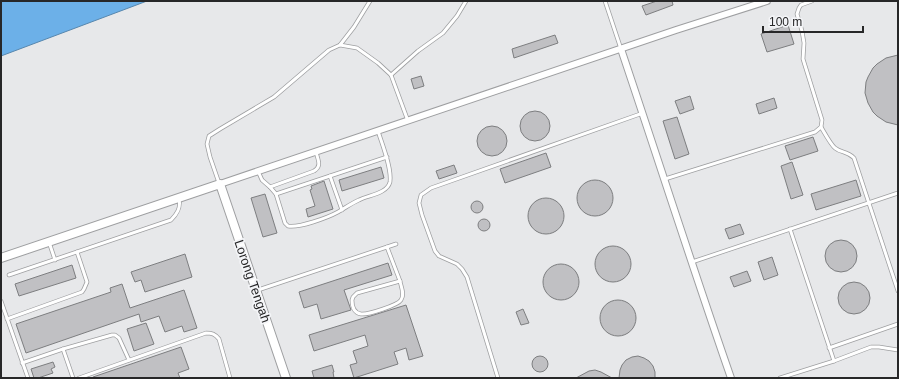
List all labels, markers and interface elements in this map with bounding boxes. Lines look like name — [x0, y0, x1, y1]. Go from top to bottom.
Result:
scale bar — [763, 8, 863, 34]
text: 100 m — [769, 15, 802, 29]
street label: Lorong Tengah — [231, 238, 274, 325]

